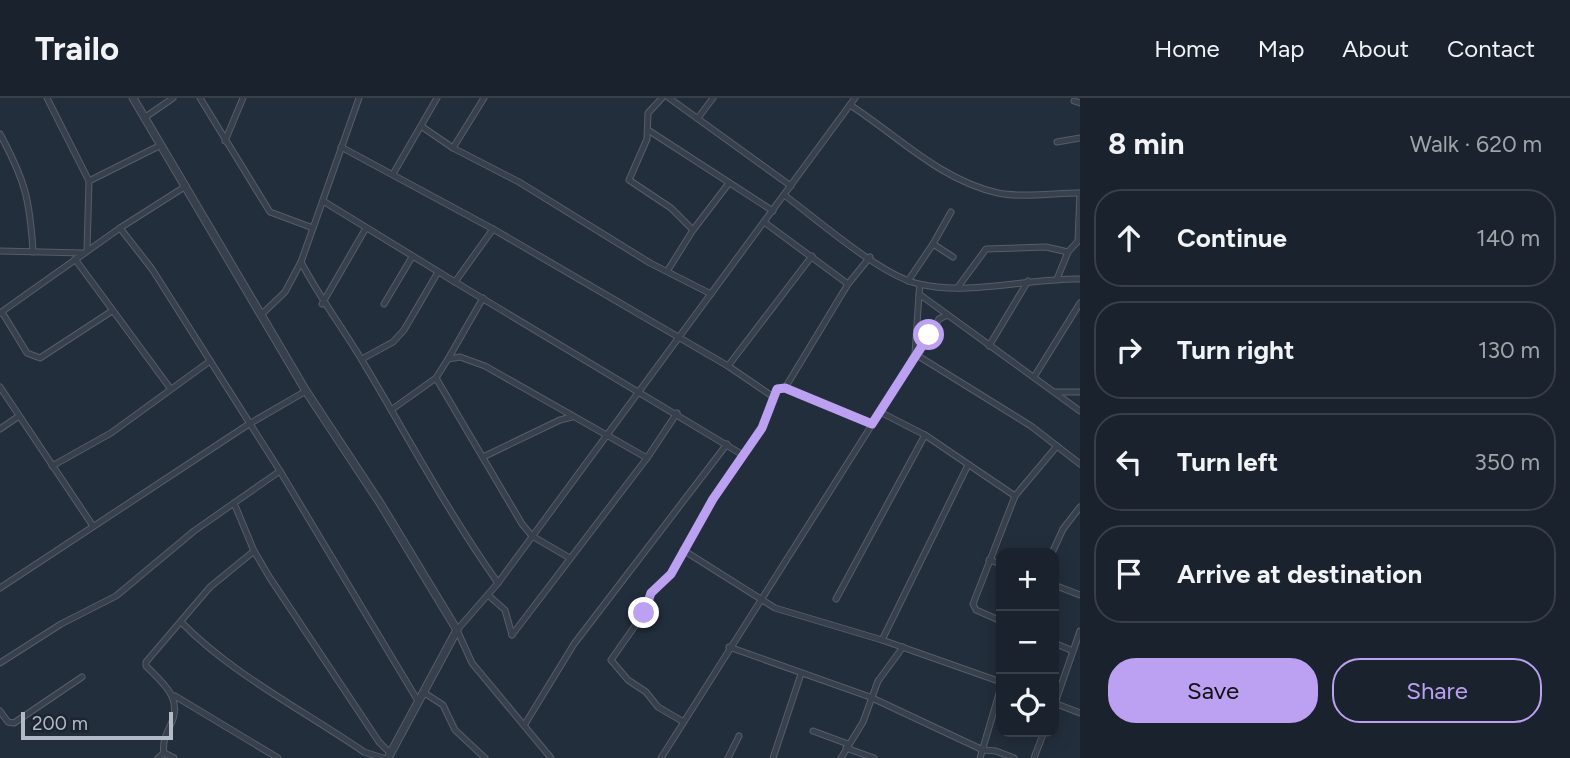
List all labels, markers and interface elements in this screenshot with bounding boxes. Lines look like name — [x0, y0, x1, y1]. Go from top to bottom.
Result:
text: Trailo — [35, 29, 119, 68]
text: Home — [1154, 34, 1220, 63]
text: Map — [1258, 34, 1304, 63]
text: About — [1342, 34, 1409, 63]
text: Contact — [1447, 34, 1535, 63]
text: 8 min — [1108, 125, 1185, 162]
text: Walk · 620 m — [1410, 130, 1542, 158]
icon: ahead — [1110, 219, 1148, 257]
text: Continue — [1177, 222, 1287, 254]
text: 140 m — [1476, 224, 1540, 252]
route start — [913, 319, 944, 350]
icon: right — [1110, 331, 1148, 369]
text: Turn right — [1177, 334, 1294, 366]
text: 130 m — [1478, 336, 1540, 364]
icon: left — [1110, 443, 1148, 481]
text: Turn left — [1177, 446, 1278, 478]
text: 350 m — [1474, 448, 1540, 476]
map controls — [996, 548, 1059, 737]
button: + — [996, 548, 1059, 611]
icon: arrive — [1110, 555, 1148, 593]
text: Arrive at destination — [1177, 558, 1422, 590]
route end — [628, 597, 659, 628]
button: − — [996, 611, 1059, 674]
button: Save — [1108, 658, 1318, 723]
button: Share — [1332, 658, 1542, 723]
button: locate — [996, 674, 1059, 737]
scale bar — [21, 709, 173, 741]
text: 200 m — [32, 712, 88, 735]

